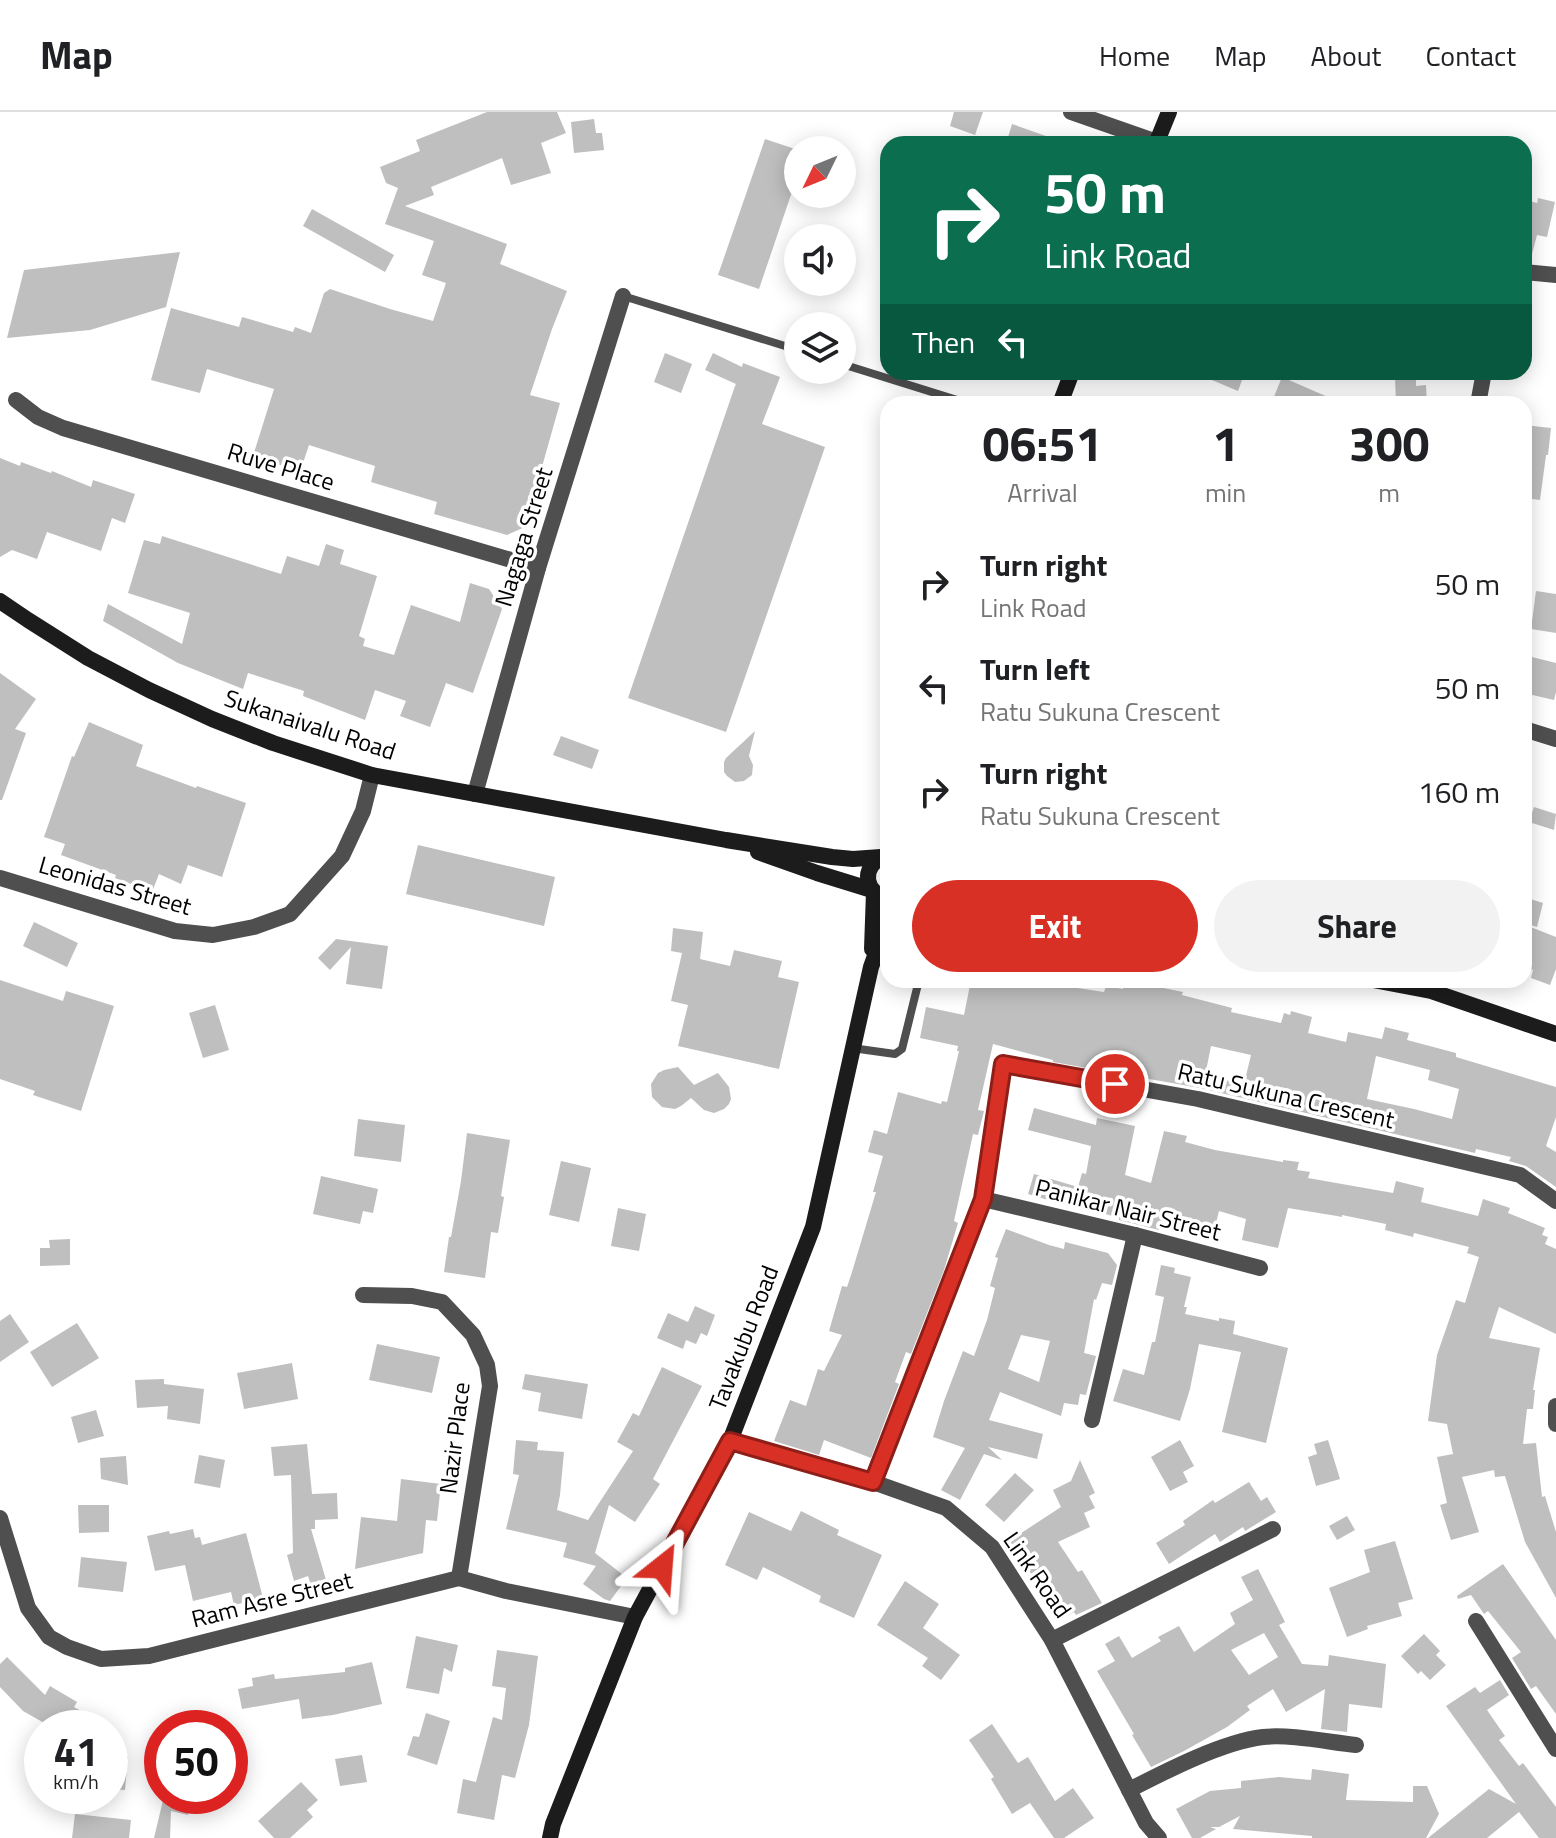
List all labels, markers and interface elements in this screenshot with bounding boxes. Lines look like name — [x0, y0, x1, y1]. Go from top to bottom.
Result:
text: Map — [40, 26, 113, 84]
text: Home — [1099, 34, 1170, 77]
text: Map — [1214, 34, 1267, 77]
text: About — [1311, 34, 1381, 77]
text: Contact — [1425, 34, 1516, 77]
north arrow — [784, 136, 856, 208]
map controls — [784, 136, 856, 384]
text: 50 m — [1044, 150, 1166, 235]
icon: right — [912, 168, 1016, 272]
button: sound — [784, 224, 856, 296]
text: Link Road — [1044, 227, 1192, 282]
button: layers — [784, 312, 856, 384]
text: Then — [912, 319, 975, 365]
icon: left — [991, 320, 1035, 364]
text: 06:51 — [983, 407, 1102, 480]
text: 1 — [1212, 407, 1239, 480]
text: 300 — [1349, 407, 1429, 480]
street label: Ruve Place — [223, 433, 339, 499]
street label: Nagaga Street — [485, 462, 561, 611]
text: Arrival — [1007, 473, 1078, 512]
text: min — [1205, 473, 1246, 512]
text: m — [1378, 473, 1400, 512]
text: Turn right — [980, 542, 1108, 588]
text: 50 m — [1435, 561, 1500, 607]
icon: right — [912, 562, 956, 606]
text: Link Road — [980, 588, 1087, 627]
text: Turn left — [980, 646, 1090, 692]
text: 50 m — [1435, 665, 1500, 711]
icon: left — [912, 666, 956, 710]
street label: Sukanaivalu Road — [220, 679, 401, 769]
text: Ratu Sukuna Crescent — [980, 692, 1220, 731]
text: Turn right — [980, 750, 1108, 796]
text: 160 m — [1418, 769, 1500, 815]
icon: right — [912, 770, 956, 814]
text: Ratu Sukuna Crescent — [980, 796, 1220, 835]
street label: Leonidas Street — [35, 846, 196, 924]
button: Exit — [912, 880, 1198, 972]
button: Share — [1214, 880, 1500, 972]
pin — [1081, 1050, 1149, 1118]
street label: Ratu Sukuna Crescent — [1174, 1053, 1399, 1138]
icon: arrive — [1093, 1062, 1137, 1106]
street label: Panikar Nair Street — [1032, 1169, 1225, 1250]
street label: Tavakubu Road — [699, 1260, 787, 1415]
street label: Nazir Place — [429, 1380, 479, 1496]
street label: Link Road — [995, 1524, 1081, 1625]
position arrow — [620, 1525, 704, 1609]
street label: Ram Asre Street — [187, 1561, 357, 1636]
speed limit sign: 50 — [144, 1710, 248, 1814]
text: 41 — [54, 1721, 98, 1782]
text: km/h — [53, 1766, 99, 1797]

